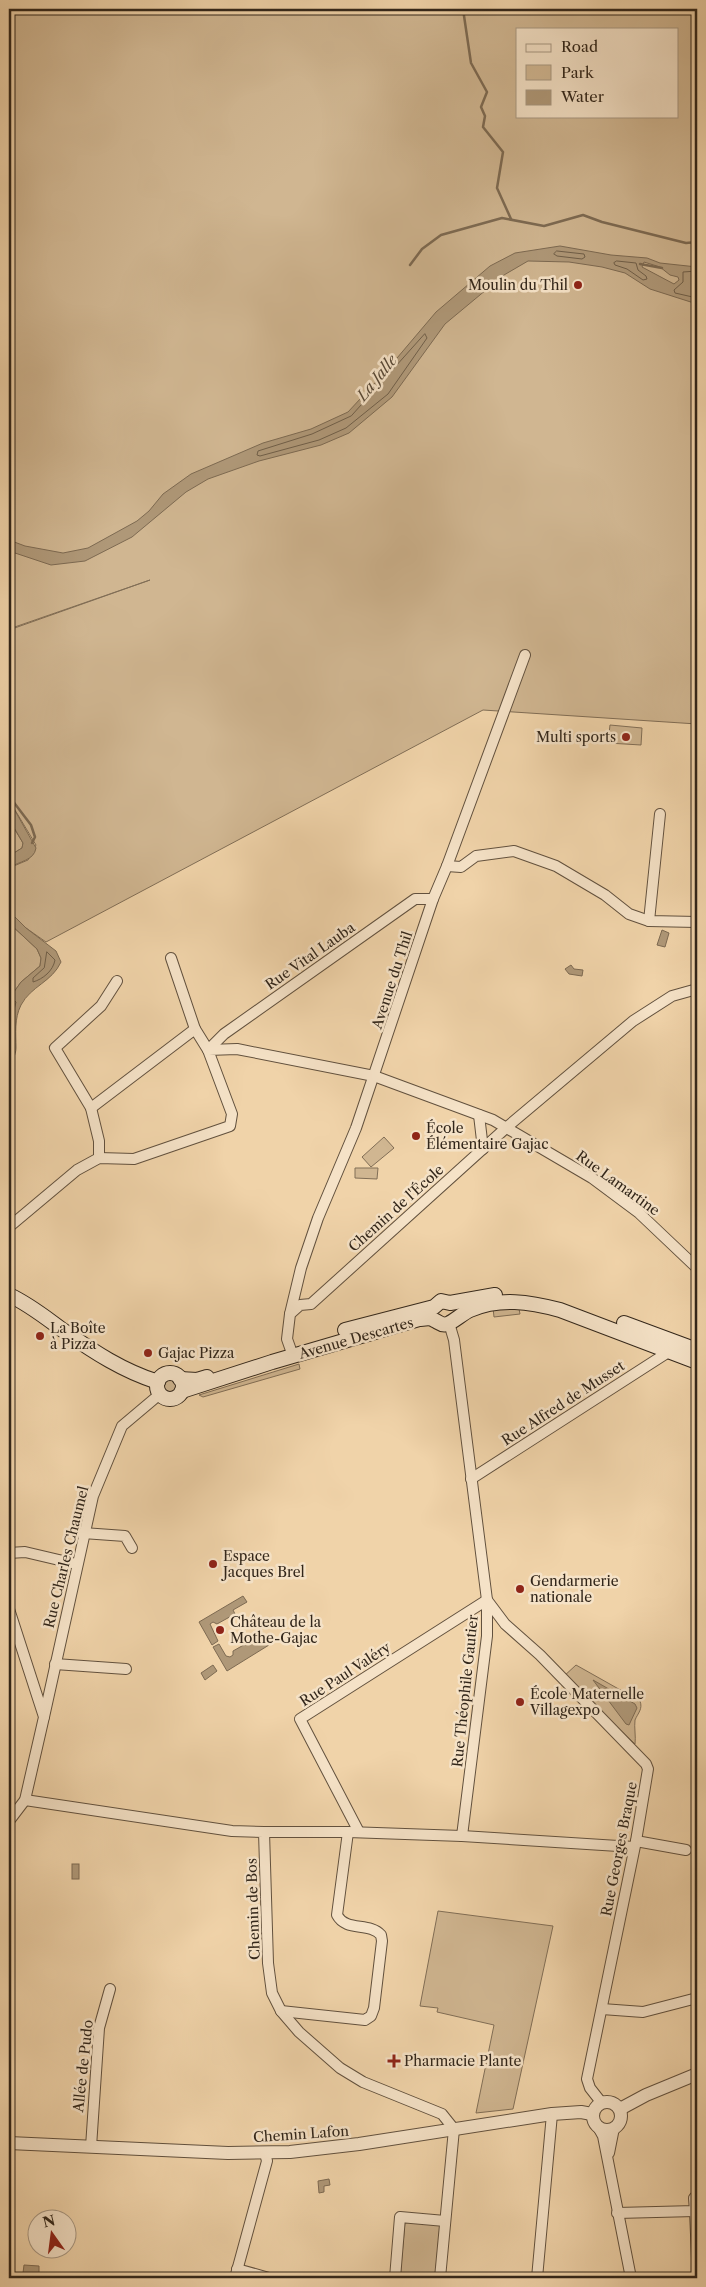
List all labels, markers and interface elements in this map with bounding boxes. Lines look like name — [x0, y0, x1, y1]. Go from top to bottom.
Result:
legend — [516, 28, 678, 118]
text: Road — [561, 37, 598, 56]
text: Park — [561, 63, 595, 82]
text: Water — [560, 87, 605, 106]
place label: Moulin du Thil — [468, 276, 568, 294]
marker: Moulin du Thil — [572, 279, 584, 291]
water label: La Jalle — [352, 350, 401, 405]
place label: Multi sports — [536, 728, 616, 746]
marker: Multi sports — [620, 731, 632, 743]
street label: Rue Vital Lauba — [262, 918, 359, 994]
street label: Avenue du Thil — [367, 929, 416, 1032]
place label: École Élémentaire Gajac — [426, 1119, 549, 1153]
marker: École Élémentaire Gajac — [410, 1130, 422, 1142]
street label: Rue Lamartine — [573, 1147, 664, 1220]
street label: Chemin de l'École — [345, 1160, 447, 1256]
street label: Avenue Descartes — [296, 1313, 415, 1363]
place label: La Boîte à Pizza — [50, 1319, 106, 1353]
marker: La Boîte à Pizza — [34, 1330, 46, 1342]
place label: Gajac Pizza — [158, 1344, 235, 1362]
marker: Gajac Pizza — [142, 1347, 154, 1359]
street label: Rue Alfred de Musset — [498, 1357, 628, 1449]
street label: Rue Charles Chaumel — [40, 1484, 92, 1630]
place label: Espace Jacques Brel — [221, 1547, 305, 1581]
marker: Espace Jacques Brel — [207, 1558, 219, 1570]
place label: Gendarmerie nationale — [530, 1572, 619, 1606]
marker: Gendarmerie nationale — [514, 1583, 526, 1595]
place label: Château de la Mothe-Gajac — [230, 1613, 322, 1647]
street label: Rue Théophile Gautier — [448, 1614, 482, 1768]
marker: Château de la Mothe-Gajac — [214, 1624, 226, 1636]
street label: Rue Paul Valéry — [296, 1638, 394, 1710]
place label: École Maternelle Villagexpo — [529, 1685, 644, 1719]
marker: École Maternelle Villagexpo — [514, 1696, 526, 1708]
street label: Rue Georges Braque — [597, 1780, 641, 1918]
street label: Chemin de Bos — [242, 1858, 264, 1960]
street label: Allée de Pudo — [69, 2019, 97, 2114]
place label: Pharmacie Plante — [404, 2052, 521, 2070]
marker: Pharmacie Plante — [388, 2055, 400, 2067]
street label: Chemin Lafon — [253, 2122, 350, 2146]
north arrow — [28, 2210, 78, 2260]
text: N — [41, 2211, 57, 2232]

